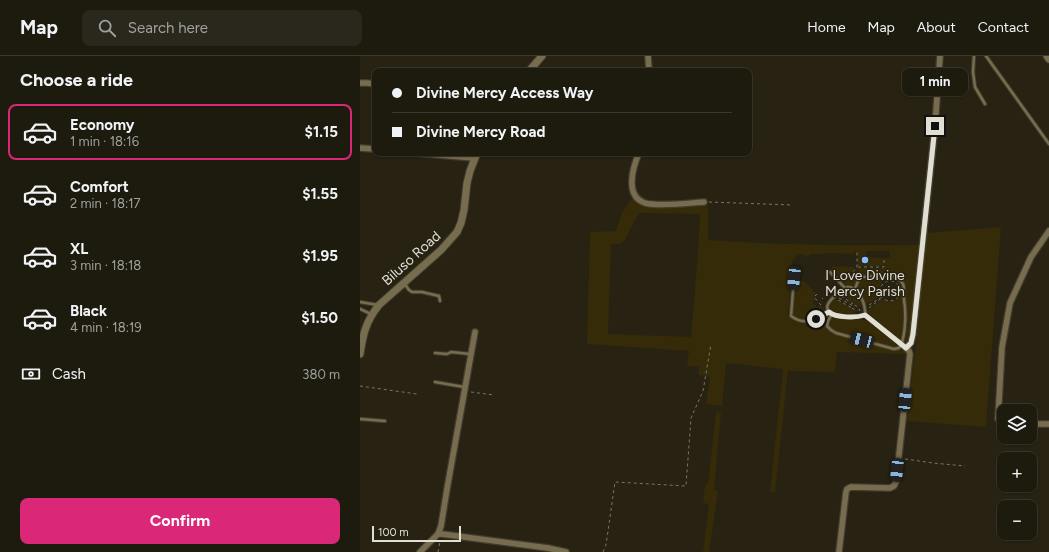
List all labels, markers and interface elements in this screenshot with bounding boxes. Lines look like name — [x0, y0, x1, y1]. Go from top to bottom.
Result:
search box — [82, 10, 362, 46]
text: Map — [20, 16, 58, 39]
icon: search — [96, 17, 118, 39]
text: Search here — [128, 19, 208, 37]
text: Home — [807, 19, 846, 36]
text: Map — [868, 19, 895, 36]
text: About — [917, 19, 956, 36]
text: Contact — [978, 19, 1029, 36]
callout: 1 min — [902, 68, 968, 96]
text: Choose a ride — [20, 69, 133, 91]
text: 1 min — [920, 74, 950, 89]
text: Divine Mercy Access Way — [416, 84, 593, 102]
icon: car — [22, 114, 58, 150]
text: Economy — [70, 116, 135, 134]
route end — [926, 117, 944, 135]
text: $1.15 — [305, 123, 338, 141]
text: Divine Mercy Road — [416, 123, 545, 141]
text: 1 min · 18:16 — [70, 134, 139, 149]
icon: car — [22, 176, 58, 212]
text: Comfort — [70, 178, 129, 196]
text: $1.55 — [302, 185, 338, 203]
text: 2 min · 18:17 — [70, 196, 141, 211]
street label: Biluso Road — [379, 228, 444, 289]
icon: car — [22, 238, 58, 274]
text: XL — [70, 240, 88, 258]
text: $1.95 — [302, 247, 338, 265]
marker: I Love Divine Mercy Parish — [860, 255, 870, 265]
text: 3 min · 18:18 — [70, 258, 141, 273]
car — [787, 265, 801, 291]
place label: I Love Divine Mercy Parish — [825, 267, 905, 300]
icon: car — [22, 300, 58, 336]
text: Black — [70, 302, 107, 320]
text: $1.50 — [301, 309, 338, 327]
route start — [807, 310, 825, 328]
text: 4 min · 18:19 — [70, 320, 142, 335]
car — [849, 331, 875, 349]
icon: cash — [20, 363, 42, 385]
text: Cash — [52, 365, 86, 383]
text: 380 m — [302, 367, 340, 382]
car — [898, 387, 912, 413]
map controls — [997, 404, 1037, 540]
button: layers — [997, 404, 1037, 444]
button: + — [997, 452, 1037, 492]
car — [890, 457, 904, 483]
button: Confirm — [20, 498, 340, 544]
button: − — [997, 500, 1037, 540]
scale bar — [372, 524, 461, 543]
text: 100 m — [378, 526, 409, 539]

